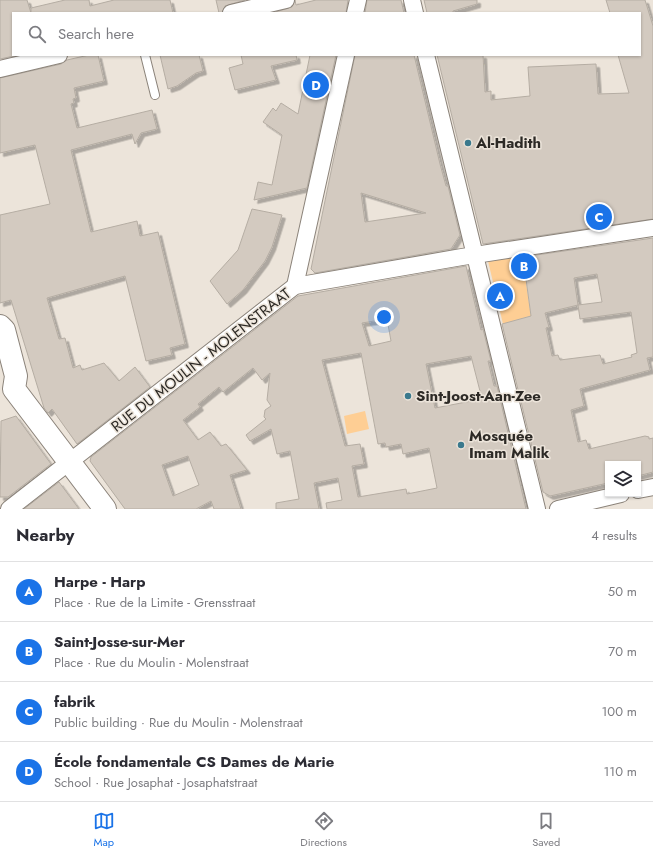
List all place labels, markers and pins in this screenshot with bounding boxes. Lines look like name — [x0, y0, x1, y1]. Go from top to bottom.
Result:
pin: D — [303, 70, 329, 100]
place label: Al-Hadith — [475, 132, 541, 154]
marker: Al-Hadith — [463, 138, 473, 148]
pin: C — [586, 202, 612, 232]
pin: B — [511, 251, 537, 281]
pin: A — [487, 281, 513, 311]
place label: Sint-Joost-Aan-Zee — [416, 385, 541, 407]
marker: Sint-Joost-Aan-Zee — [403, 391, 413, 401]
place label: Mosquée Imam Malik — [469, 425, 550, 464]
marker: Mosquée Imam Malik — [456, 440, 466, 450]

